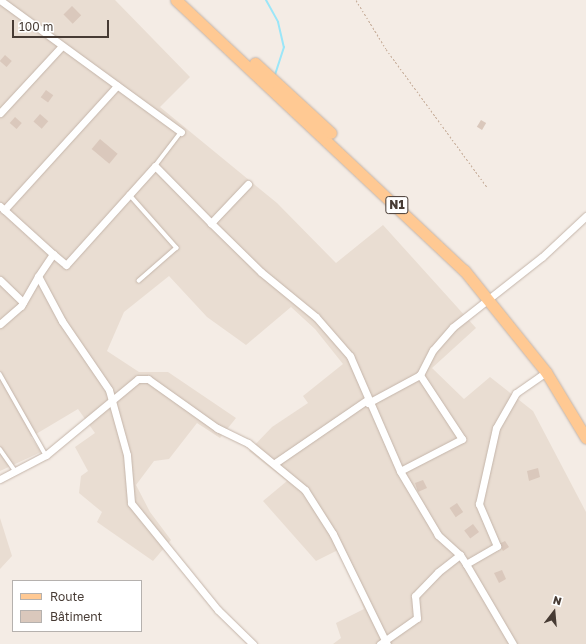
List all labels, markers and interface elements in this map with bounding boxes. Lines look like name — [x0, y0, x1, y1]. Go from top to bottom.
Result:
scale bar — [14, 12, 111, 38]
text: 100 m — [19, 19, 53, 34]
road number: N1 — [385, 195, 409, 215]
legend — [12, 580, 142, 632]
text: Route — [50, 589, 84, 604]
north arrow — [534, 592, 574, 632]
text: N — [552, 593, 563, 607]
text: Bâtiment — [50, 609, 102, 624]

